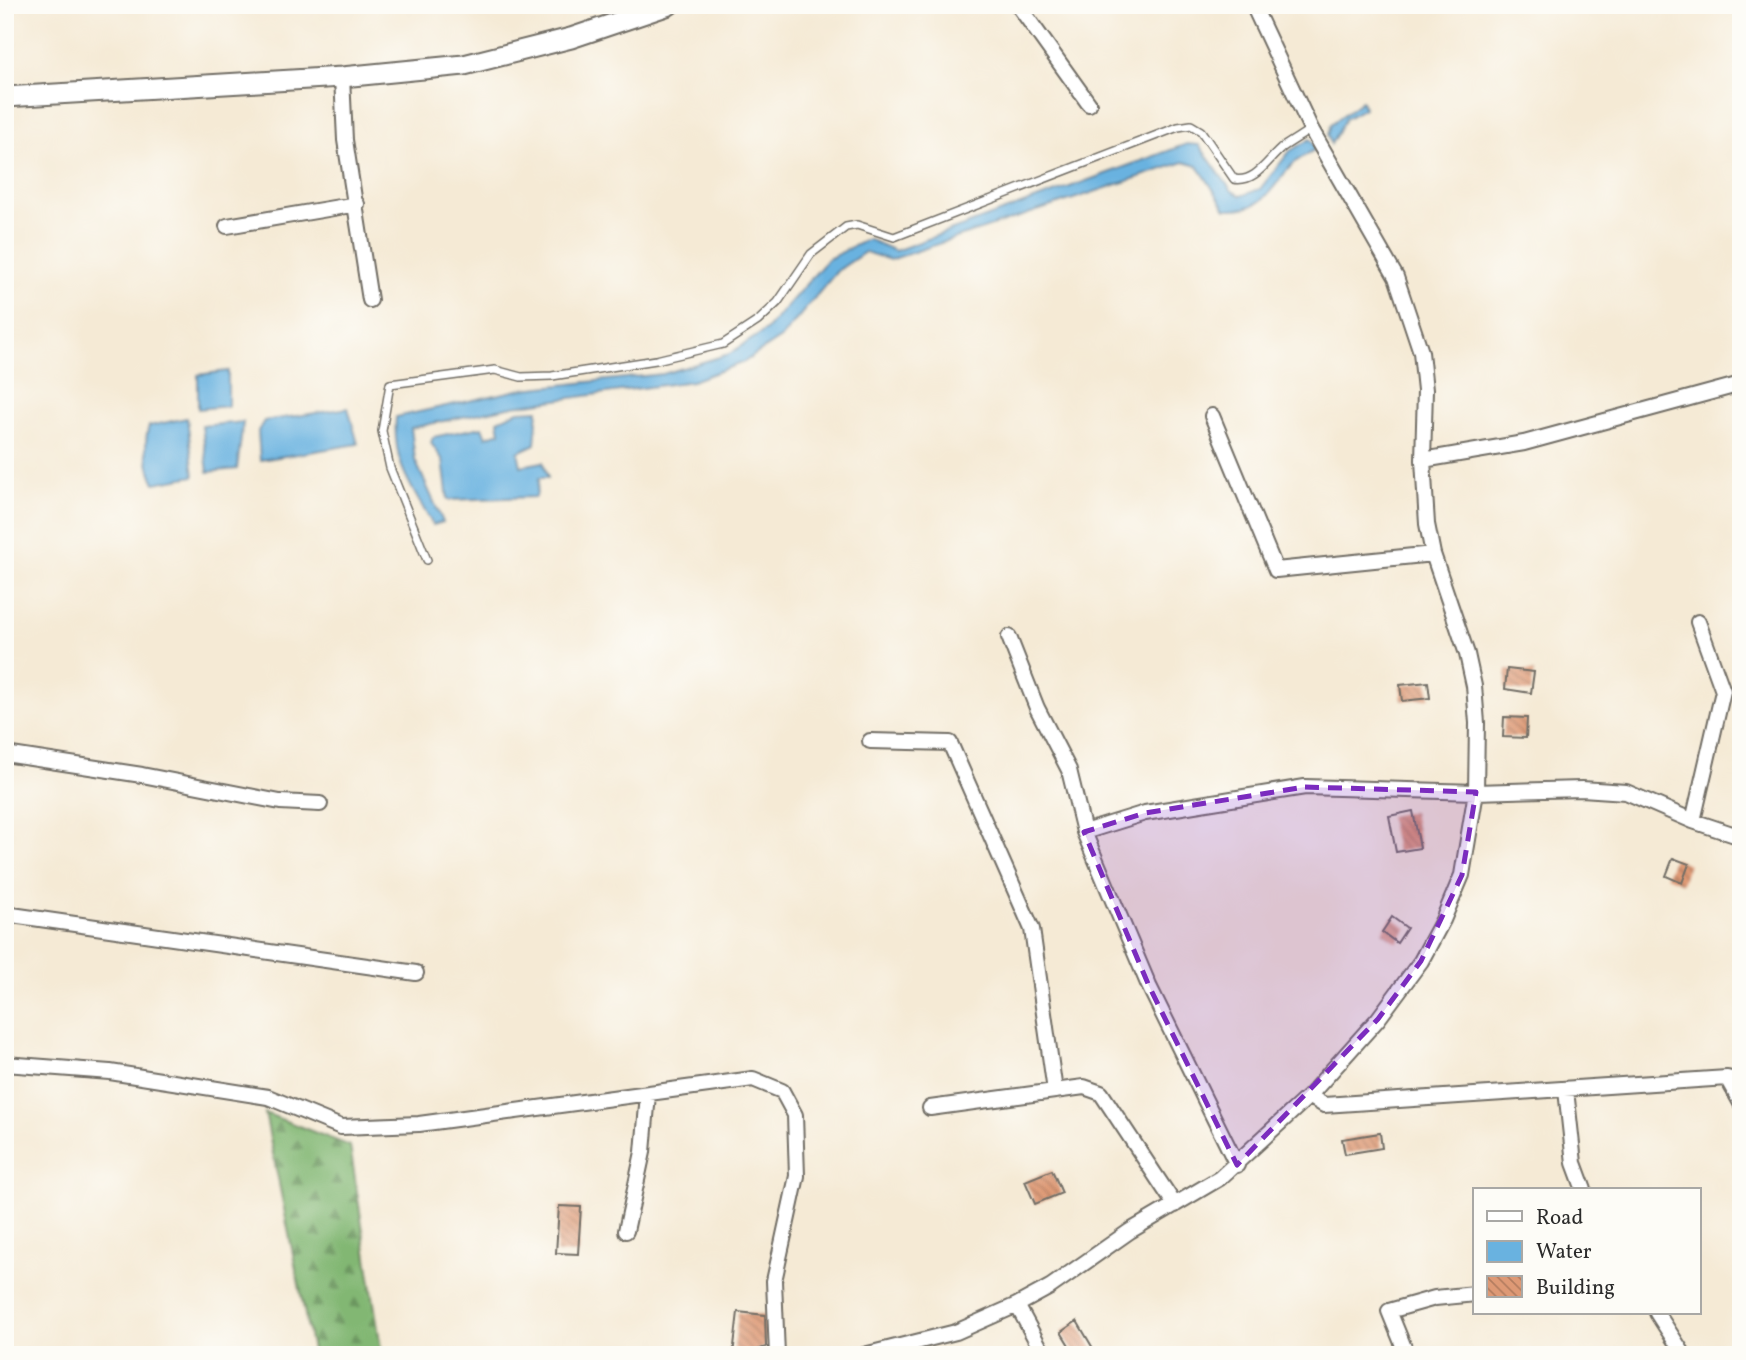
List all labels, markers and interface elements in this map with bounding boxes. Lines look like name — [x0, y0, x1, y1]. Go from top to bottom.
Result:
legend — [1473, 1188, 1700, 1314]
text: Road — [1536, 1204, 1583, 1233]
text: Water — [1536, 1238, 1592, 1267]
text: Building — [1536, 1274, 1615, 1303]

